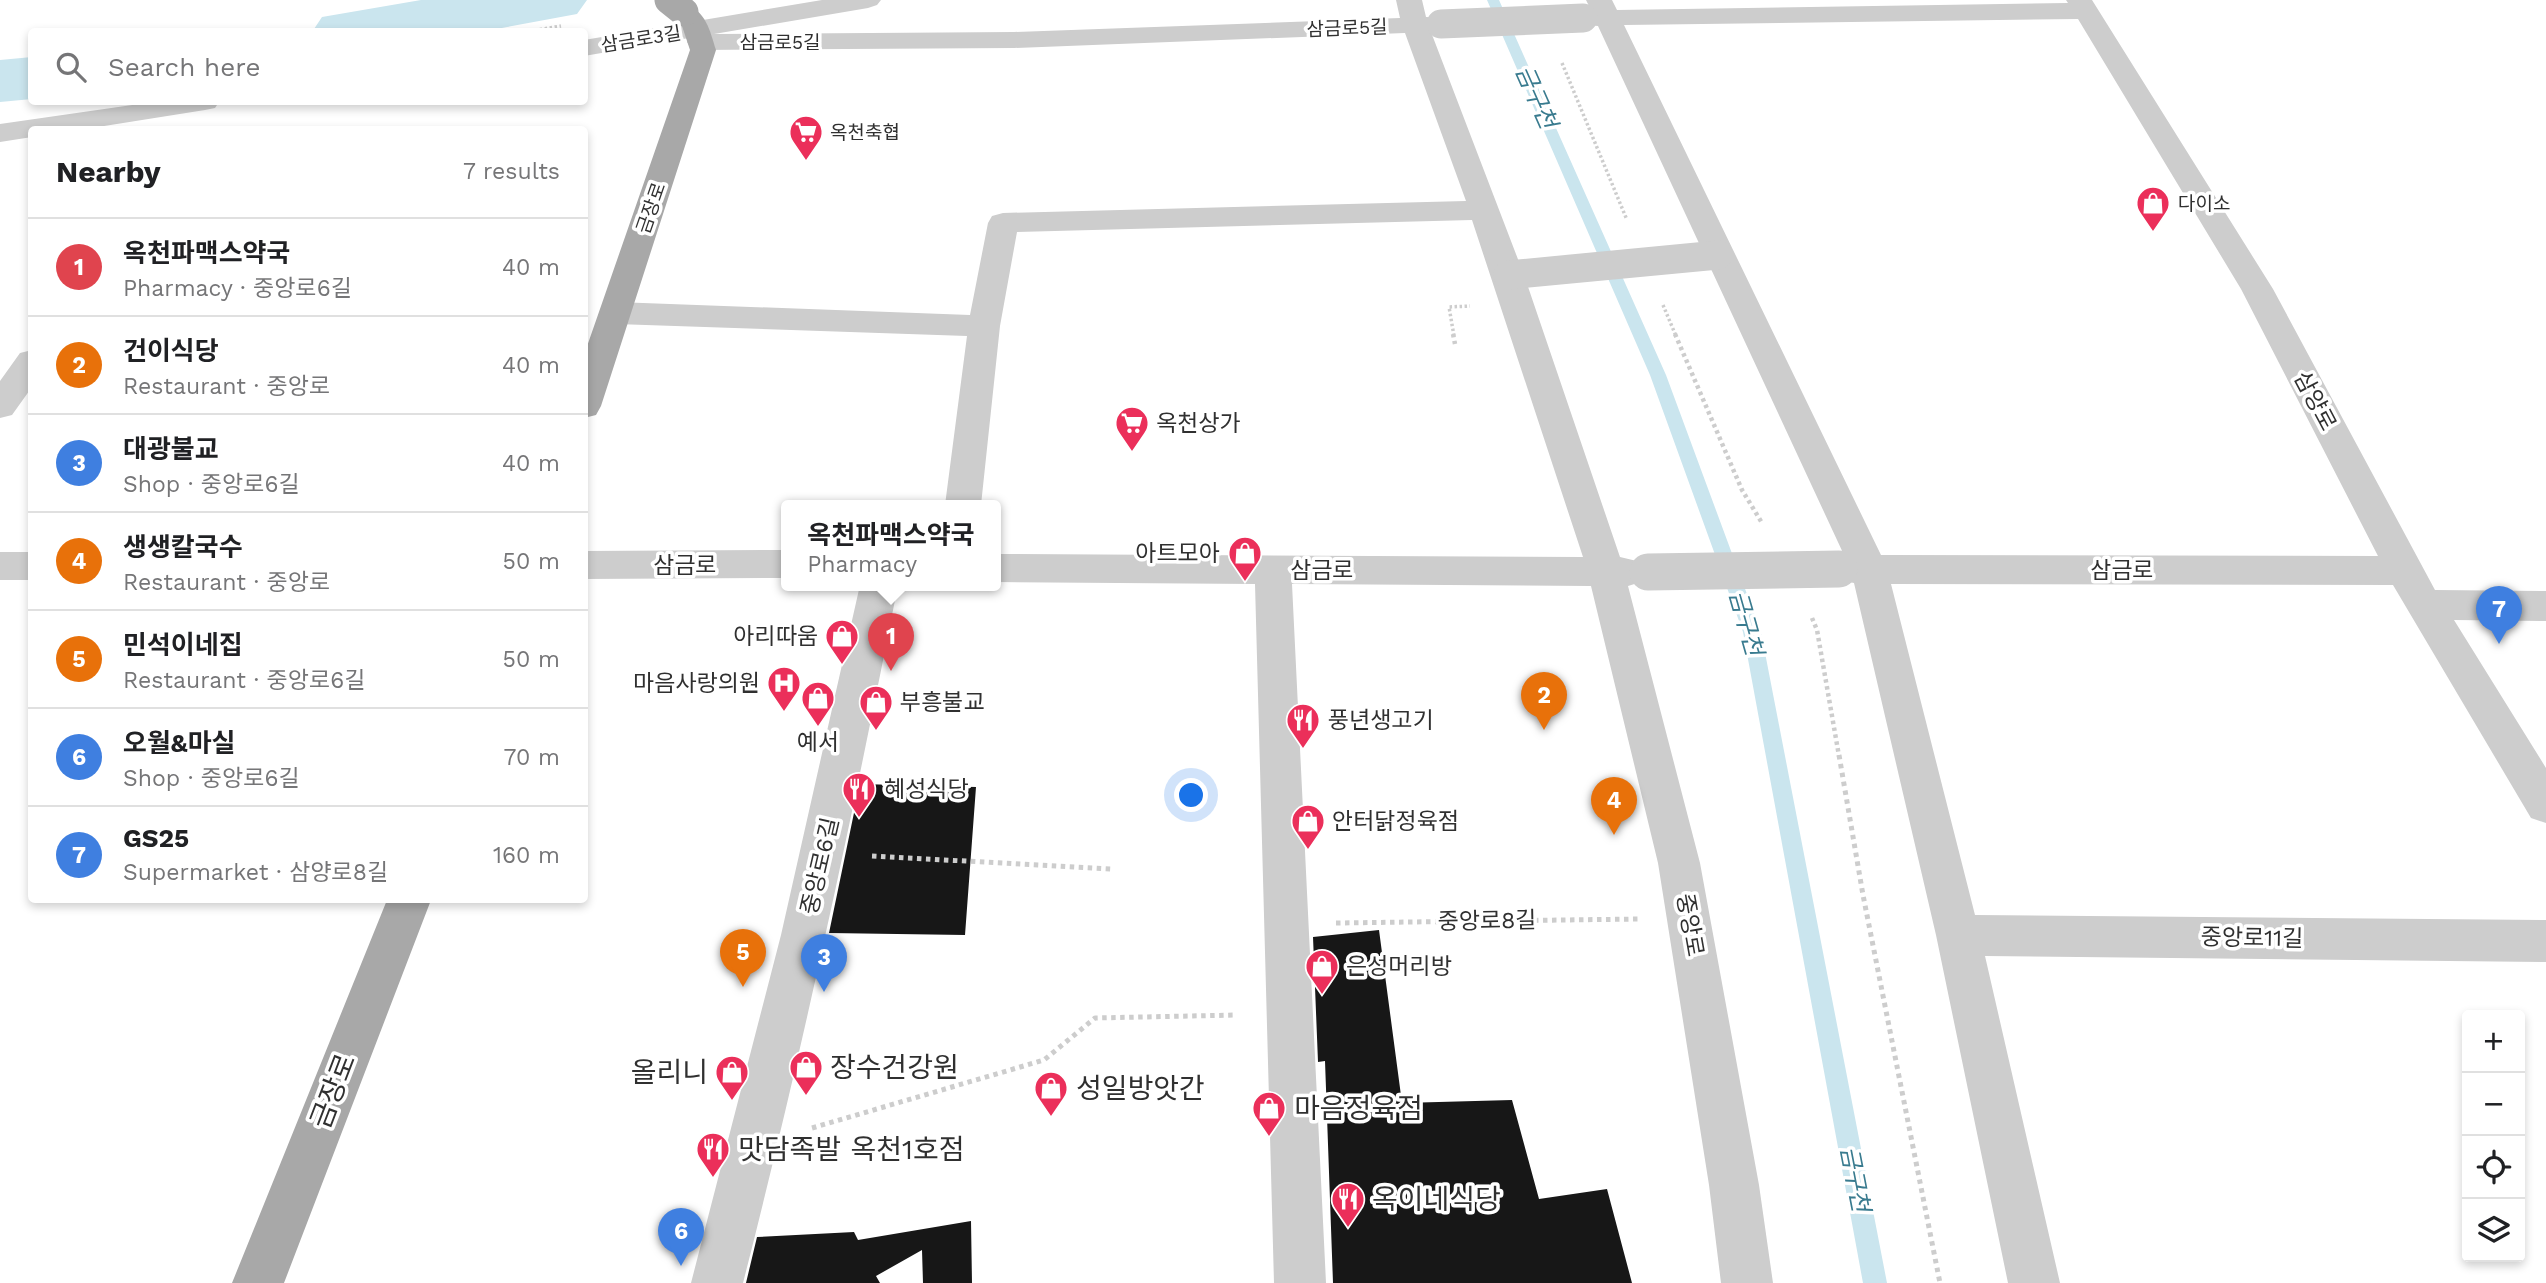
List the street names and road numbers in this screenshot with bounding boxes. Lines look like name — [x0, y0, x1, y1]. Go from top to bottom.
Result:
street label: 삼금로5길 — [1306, 15, 1388, 41]
street label: 삼금로3길 — [599, 21, 683, 57]
street label: 삼금로5길 — [740, 31, 820, 54]
street label: 금장로 — [632, 179, 670, 237]
street label: 삼양로 — [2288, 367, 2342, 435]
street label: 삼금로 — [653, 552, 717, 579]
street label: 삼금로 — [1290, 557, 1354, 584]
street label: 삼금로 — [2090, 557, 2154, 584]
street label: 중앙로6길 — [796, 815, 844, 917]
street label: 중앙로 — [1671, 891, 1709, 959]
street label: 중앙로8길 — [1437, 907, 1537, 935]
street label: 중앙로11길 — [2200, 924, 2304, 952]
street label: 금장로 — [304, 1049, 362, 1133]

